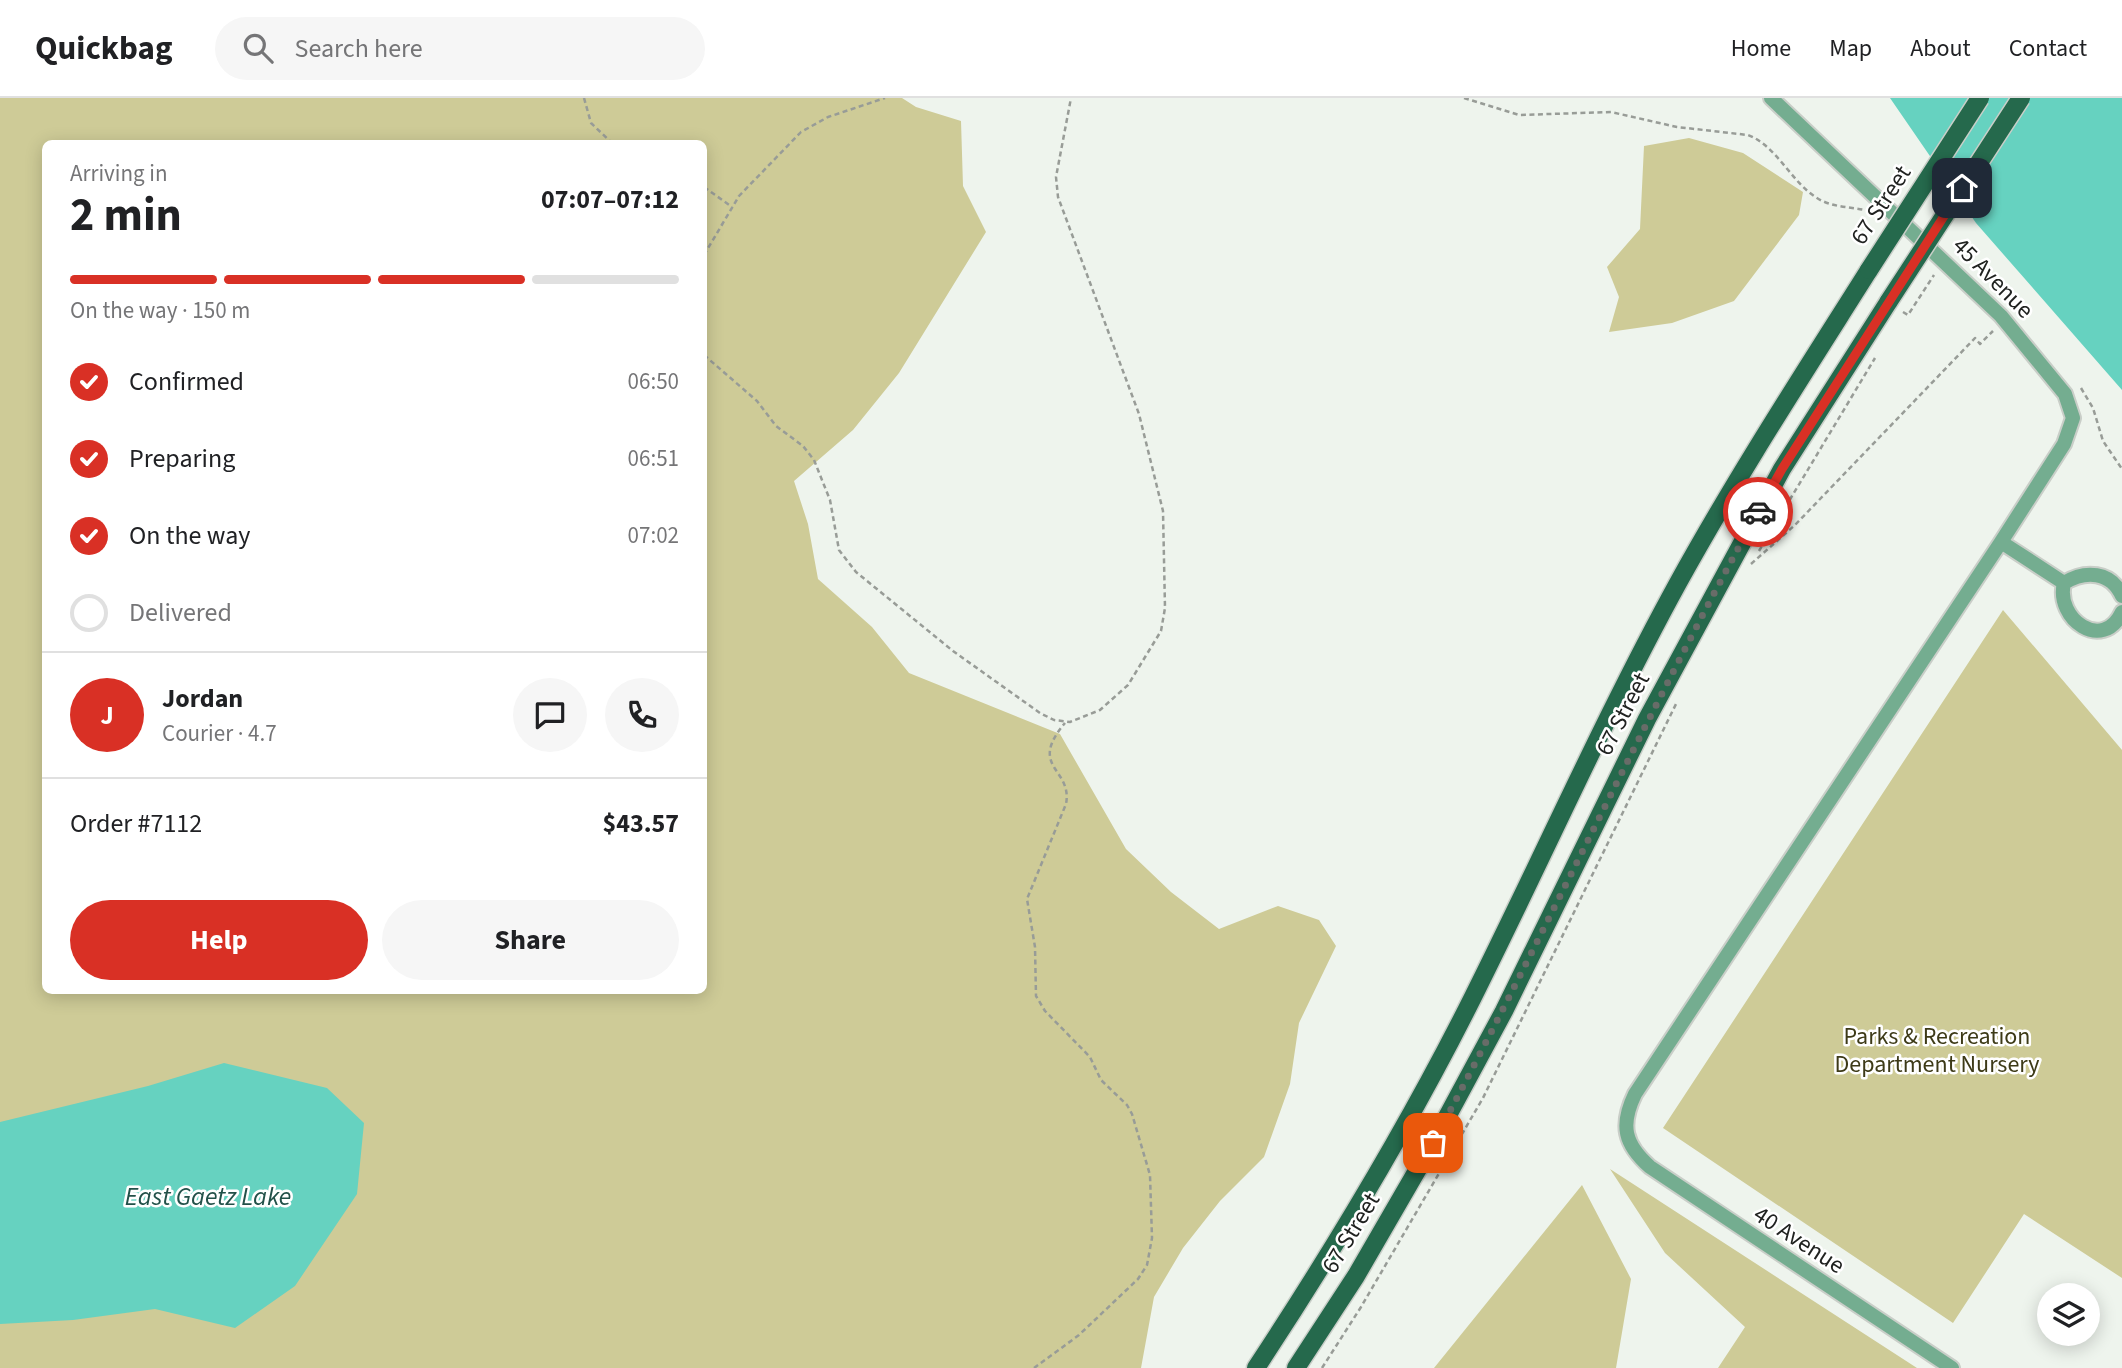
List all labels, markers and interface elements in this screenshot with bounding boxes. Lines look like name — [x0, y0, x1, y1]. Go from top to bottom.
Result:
search box — [215, 17, 705, 80]
text: Quickbag — [35, 25, 173, 72]
icon: search — [239, 29, 277, 67]
text: Search here — [295, 30, 423, 67]
text: Home — [1731, 31, 1791, 66]
text: Map — [1829, 31, 1872, 66]
text: About — [1910, 31, 1971, 66]
text: Contact — [2009, 31, 2087, 66]
text: Arriving in — [70, 157, 168, 190]
street label: 67 Street — [1842, 158, 1920, 252]
pin — [1932, 158, 1992, 218]
icon: home — [1943, 169, 1981, 207]
text: 07:07–07:12 — [541, 181, 679, 218]
text: 2 min — [70, 183, 182, 248]
street label: 45 Avenue — [1944, 229, 2042, 327]
text: On the way · 150 m — [70, 294, 250, 327]
icon: check — [70, 363, 108, 401]
text: Confirmed — [129, 363, 244, 400]
text: 06:50 — [628, 365, 679, 398]
icon: check — [70, 440, 108, 478]
text: Preparing — [129, 440, 235, 477]
text: 06:51 — [628, 442, 679, 475]
courier — [1723, 477, 1793, 547]
icon: car — [1739, 493, 1777, 531]
icon: check — [70, 517, 108, 555]
text: On the way — [129, 517, 250, 554]
text: 07:02 — [628, 519, 679, 552]
text: Delivered — [129, 594, 232, 631]
street label: 67 Street — [1587, 666, 1659, 762]
button: chat — [513, 678, 587, 752]
button: phone — [605, 678, 679, 752]
text: Jordan — [162, 680, 243, 717]
text: J — [100, 697, 114, 734]
text: Courier · 4.7 — [162, 717, 277, 750]
text: Order #7112 — [70, 805, 202, 842]
text: $43.57 — [603, 805, 679, 842]
button: Help — [70, 900, 368, 980]
button: Share — [382, 900, 679, 980]
park label: Parks & Recreation Department Nursery — [1835, 1019, 2039, 1082]
pin — [1403, 1113, 1463, 1173]
icon: bag — [1414, 1124, 1452, 1162]
water label: East Gaetz Lake — [125, 1178, 291, 1215]
street label: 67 Street — [1313, 1186, 1389, 1280]
street label: 40 Avenue — [1746, 1197, 1852, 1283]
map controls — [2037, 1283, 2100, 1346]
button: layers — [2037, 1283, 2100, 1346]

